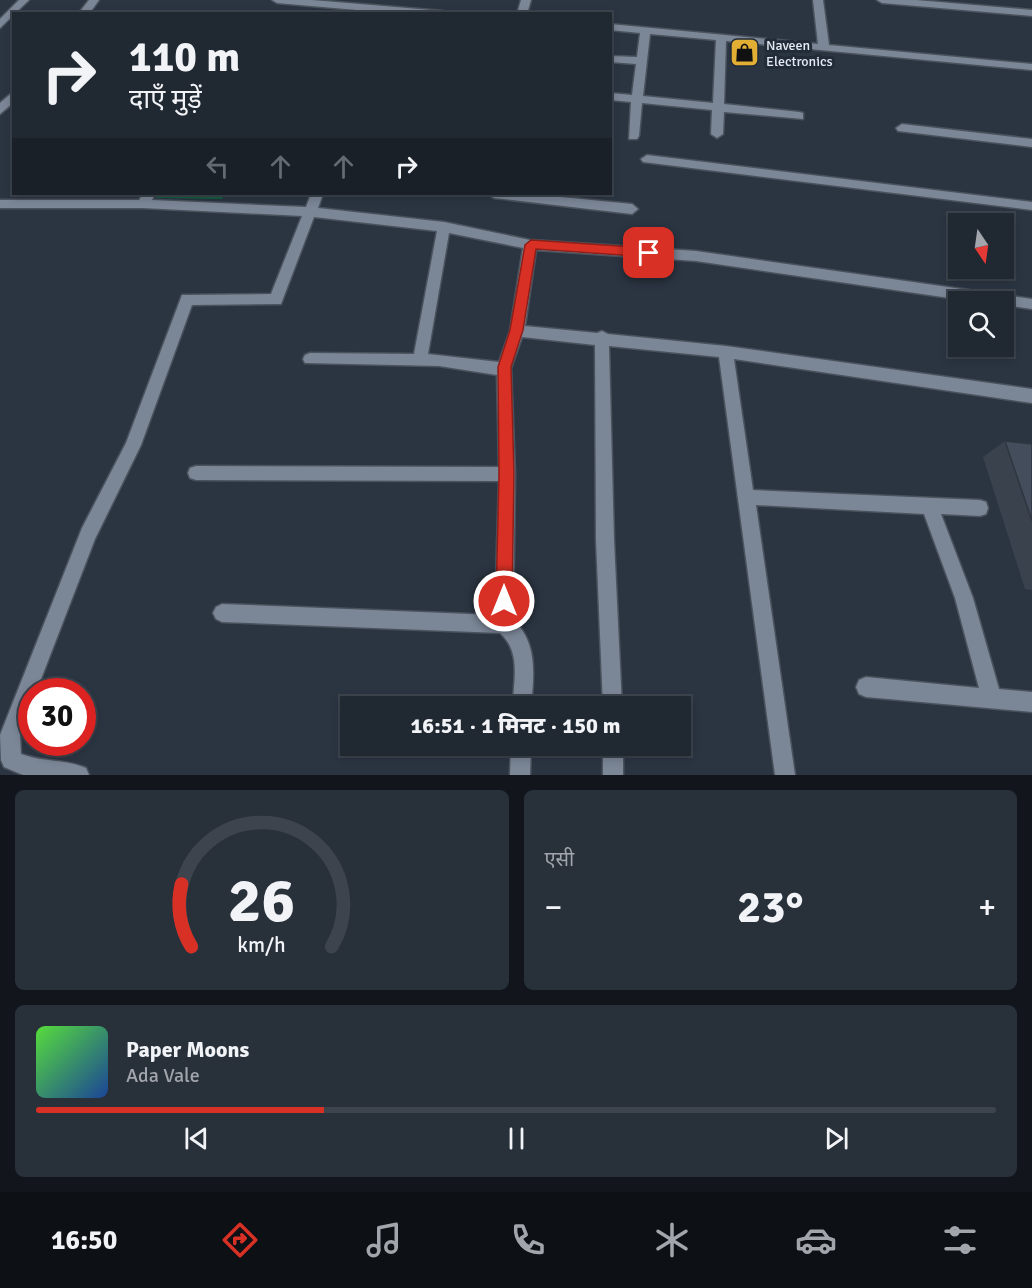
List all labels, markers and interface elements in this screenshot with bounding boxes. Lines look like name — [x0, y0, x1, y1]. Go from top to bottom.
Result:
text: 110 m — [129, 32, 240, 83]
icon: right — [30, 36, 108, 114]
shop icon: Naveen Electronics — [729, 37, 761, 69]
place label: Naveen Electronics — [766, 37, 833, 70]
text: दाएँ मुड़ें — [129, 83, 202, 116]
icon: left — [201, 150, 234, 183]
icon: ahead — [264, 150, 297, 183]
icon: ahead — [327, 150, 360, 183]
icon: right — [390, 150, 423, 183]
north arrow — [948, 213, 1014, 279]
map controls — [948, 213, 1014, 357]
pin — [623, 227, 674, 278]
icon: arrive — [632, 236, 665, 269]
button: search — [948, 291, 1014, 357]
position arrow — [472, 569, 536, 633]
speed limit sign: 30 — [18, 678, 96, 756]
text: 16:51 · 1 मिनट · 150 m — [410, 712, 621, 739]
text: एसी — [545, 847, 574, 872]
text: 26 — [228, 862, 295, 939]
text: 23° — [737, 880, 804, 935]
text: − — [545, 887, 562, 928]
text: + — [978, 887, 996, 928]
text: km/h — [237, 932, 286, 958]
text: Paper Moons — [126, 1036, 249, 1063]
text: Ada Vale — [126, 1063, 200, 1088]
icon: previous — [180, 1122, 213, 1155]
icon: pause — [500, 1122, 533, 1155]
icon: next — [820, 1122, 853, 1155]
icon: directions — [219, 1219, 261, 1261]
icon: music — [363, 1219, 405, 1261]
icon: phone — [507, 1219, 549, 1261]
icon: climate — [651, 1219, 693, 1261]
icon: car — [795, 1219, 837, 1261]
icon: filters — [939, 1219, 981, 1261]
text: 16:50 — [51, 1224, 117, 1257]

